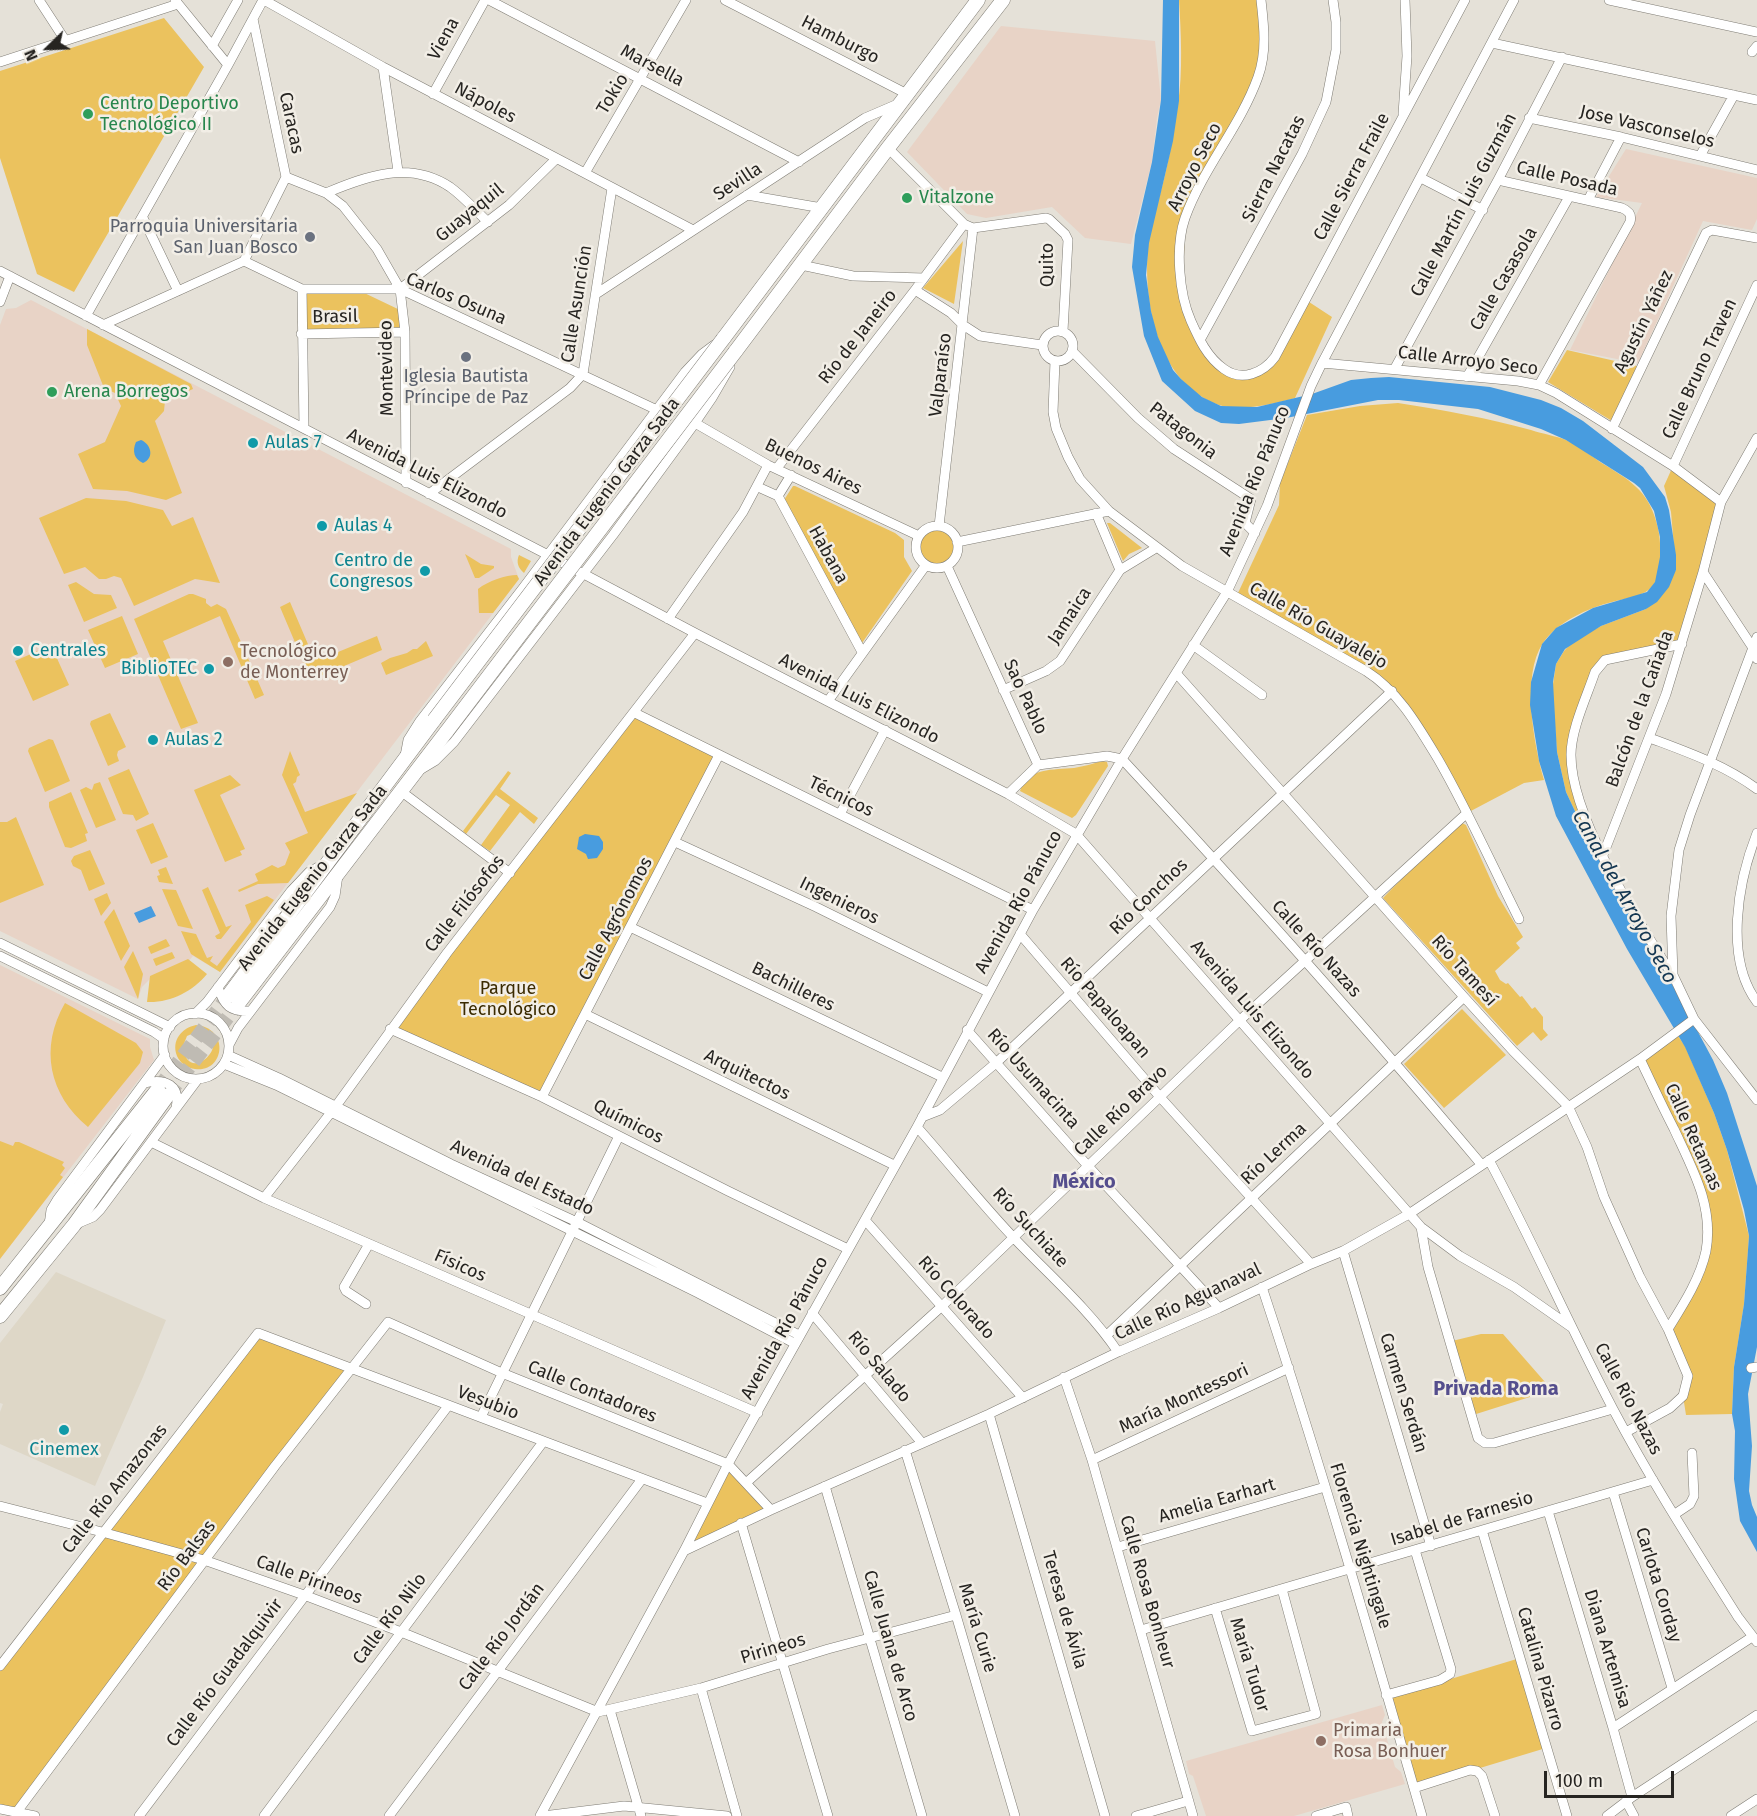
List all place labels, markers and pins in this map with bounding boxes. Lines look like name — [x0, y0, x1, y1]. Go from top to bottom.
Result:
place label: Centro Deportivo Tecnológico II — [100, 93, 239, 136]
marker: Centro Deportivo Tecnológico II — [81, 107, 95, 121]
place label: Vitalzone — [919, 187, 994, 209]
marker: Vitalzone — [900, 191, 914, 205]
place label: Parroquia Universitaria San Juan Bosco — [110, 216, 298, 258]
marker: Parroquia Universitaria San Juan Bosco — [303, 230, 317, 244]
marker: Iglesia Bautista Príncipe de Paz — [459, 350, 473, 364]
place label: Iglesia Bautista Príncipe de Paz — [403, 366, 529, 409]
place label: Arena Borregos — [64, 381, 188, 403]
marker: Arena Borregos — [45, 385, 59, 399]
place label: Aulas 7 — [265, 432, 322, 454]
marker: Aulas 7 — [246, 436, 260, 450]
place label: Aulas 4 — [334, 515, 392, 537]
marker: Aulas 4 — [315, 519, 329, 533]
place label: Centro de Congresos — [329, 550, 413, 592]
marker: Centro de Congresos — [418, 564, 432, 578]
place label: Centrales — [30, 640, 106, 662]
place label: Tecnológico de Monterrey — [240, 641, 348, 684]
marker: Centrales — [11, 644, 25, 658]
marker: Tecnológico de Monterrey — [221, 655, 235, 669]
place label: BiblioTEC — [121, 658, 197, 680]
marker: BiblioTEC — [202, 662, 216, 676]
place label: Aulas 2 — [165, 729, 223, 751]
marker: Aulas 2 — [146, 733, 160, 747]
marker: Cinemex — [57, 1423, 71, 1437]
place label: Cinemex — [29, 1439, 99, 1461]
place label: Primaria Rosa Bonhuer — [1333, 1720, 1447, 1762]
marker: Primaria Rosa Bonhuer — [1314, 1734, 1328, 1748]

